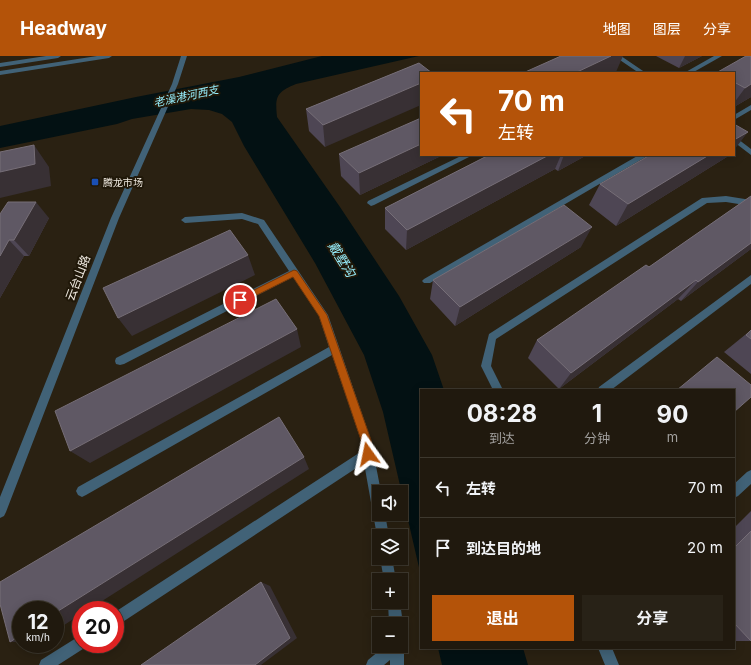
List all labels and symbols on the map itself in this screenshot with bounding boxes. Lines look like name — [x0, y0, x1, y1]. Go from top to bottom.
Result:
water label: 老澡港河西支 — [152, 82, 222, 110]
place label: 腾龙市场 — [103, 176, 143, 188]
marker: 腾龙市场 — [90, 177, 100, 187]
water label: 戴墅沟 — [325, 238, 360, 281]
street label: 云台山路 — [62, 253, 93, 303]
pin — [223, 283, 257, 317]
position arrow — [347, 433, 389, 475]
speed limit sign: 20 — [72, 601, 124, 653]

